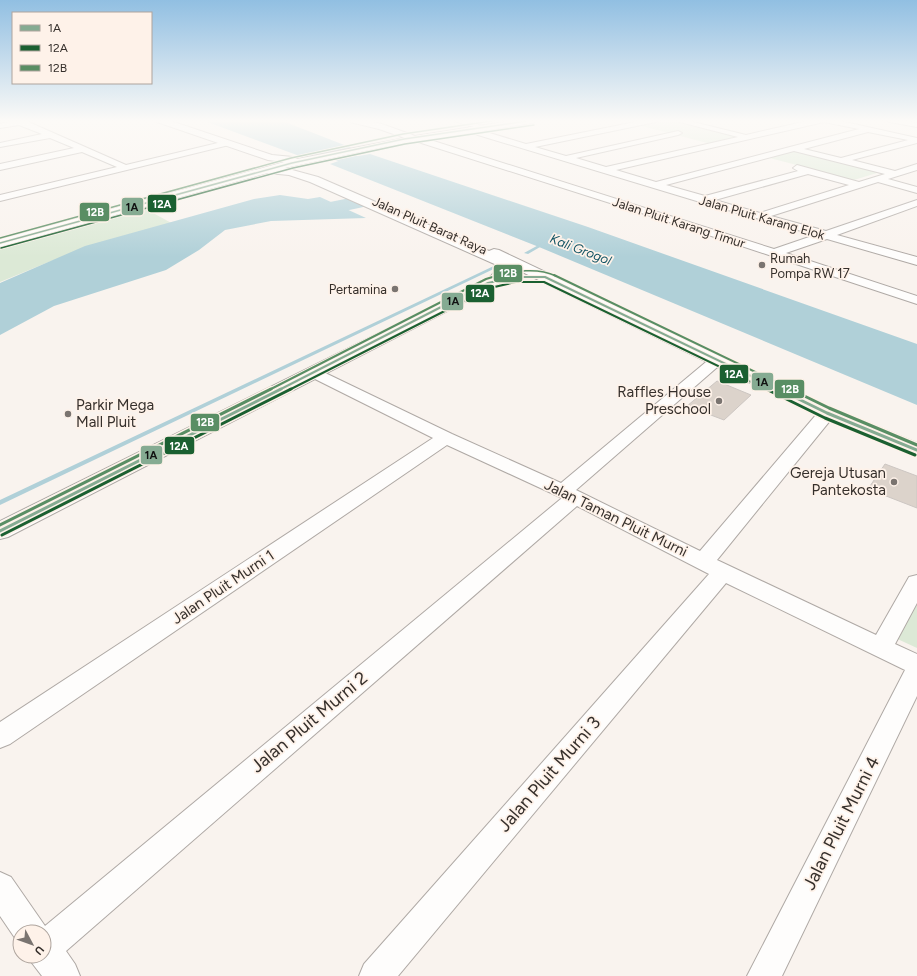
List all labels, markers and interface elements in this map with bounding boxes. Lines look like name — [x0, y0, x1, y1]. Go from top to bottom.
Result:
legend — [12, 12, 152, 84]
text: 1A — [48, 21, 61, 35]
text: 12A — [48, 41, 68, 55]
text: 12B — [48, 61, 67, 75]
street label: Jalan Pluit Karang Elok — [697, 192, 827, 243]
street label: Jalan Pluit Barat Raya — [370, 193, 489, 257]
line badge: 12A — [147, 194, 177, 213]
street label: Jalan Pluit Karang Timur — [611, 194, 748, 251]
line badge: 1A — [121, 197, 144, 216]
text: 12A — [153, 198, 172, 211]
text: 1A — [126, 201, 138, 214]
line badge: 12B — [79, 202, 110, 222]
text: 12B — [86, 206, 104, 219]
water label: Kali Grogol — [548, 231, 614, 268]
place label: Rumah Pompa RW 17 — [770, 251, 850, 281]
marker: Rumah Pompa RW 17 — [757, 260, 767, 270]
line badge: 12B — [493, 264, 523, 283]
text: 12B — [499, 267, 517, 280]
place label: Pertamina — [329, 282, 387, 297]
marker: Pertamina — [390, 284, 400, 294]
line badge: 12A — [465, 284, 495, 303]
text: 12A — [471, 287, 490, 300]
line badge: 1A — [441, 292, 464, 311]
text: 1A — [447, 295, 459, 308]
line badge: 12A — [719, 364, 749, 384]
text: 12A — [725, 368, 744, 381]
line badge: 1A — [751, 372, 774, 391]
text: 1A — [756, 376, 768, 389]
line badge: 12B — [774, 379, 805, 399]
place label: Raffles House Preschool — [617, 383, 711, 418]
text: 12B — [781, 383, 799, 396]
place label: Parkir Mega Mall Pluit — [76, 396, 154, 431]
marker: Raffles House Preschool — [714, 396, 724, 406]
marker: Parkir Mega Mall Pluit — [63, 409, 73, 419]
line badge: 12B — [190, 413, 220, 432]
text: 12B — [196, 416, 214, 429]
line badge: 12A — [164, 436, 195, 455]
text: 12A — [170, 440, 189, 453]
line badge: 1A — [140, 445, 163, 465]
text: 1A — [145, 449, 157, 462]
place label: Gereja Utusan Pantekosta — [790, 464, 886, 499]
street label: Jalan Taman Pluit Murni — [541, 475, 691, 561]
marker: Gereja Utusan Pantekosta — [889, 477, 899, 487]
street label: Jalan Pluit Murni 1 — [168, 546, 278, 628]
street label: Jalan Pluit Murni 2 — [246, 667, 372, 777]
street label: Jalan Pluit Murni 3 — [493, 712, 605, 836]
street label: Jalan Pluit Murni 4 — [798, 752, 884, 894]
north arrow — [12, 924, 52, 964]
text: U — [32, 943, 47, 958]

